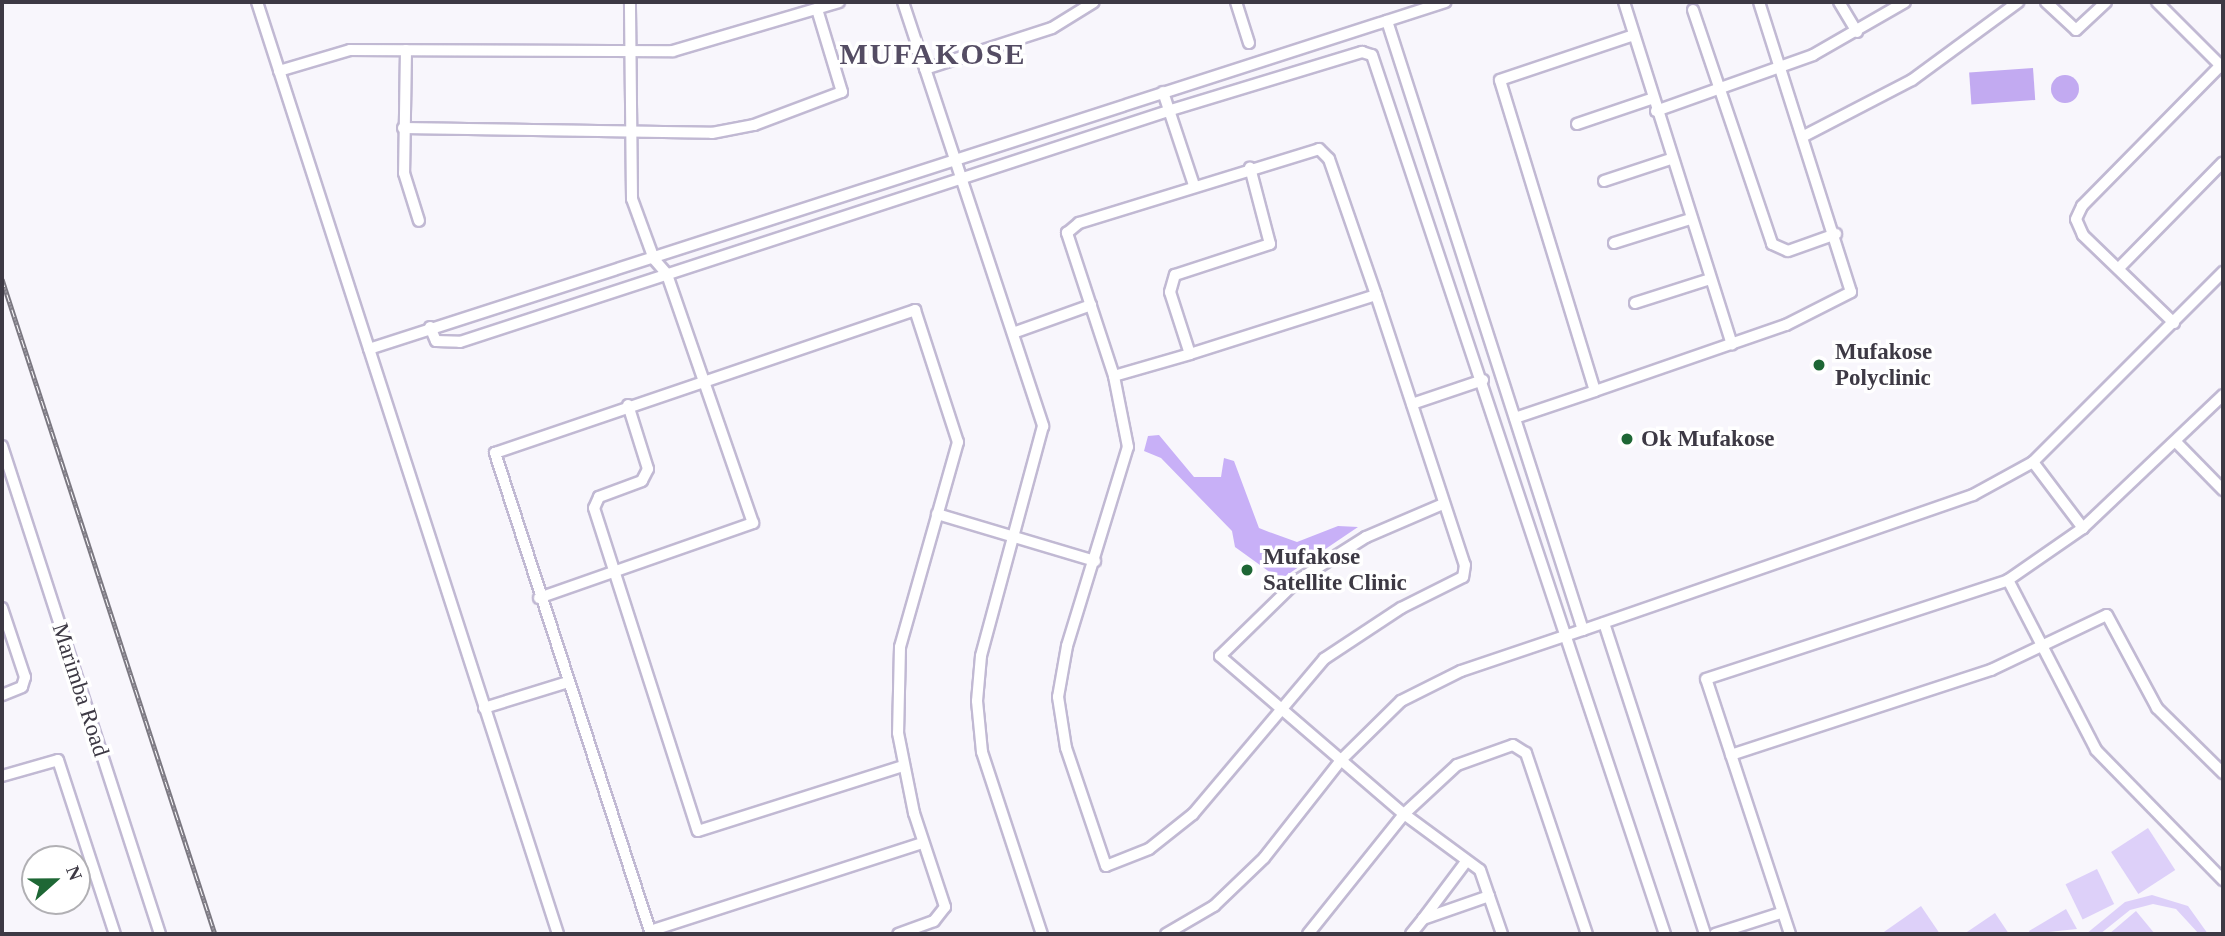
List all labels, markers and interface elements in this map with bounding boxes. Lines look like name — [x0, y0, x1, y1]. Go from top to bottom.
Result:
district label: MUFAKOSE — [840, 36, 1026, 72]
place label: Mufakose Polyclinic — [1835, 338, 1932, 392]
marker: Mufakose Polyclinic — [1809, 355, 1829, 375]
place label: Ok Mufakose — [1641, 425, 1775, 453]
marker: Ok Mufakose — [1619, 431, 1635, 447]
place label: Mufakose Satellite Clinic — [1263, 543, 1407, 597]
marker: Mufakose Satellite Clinic — [1237, 560, 1257, 580]
street label: Marimba Road — [45, 620, 115, 760]
north arrow — [21, 845, 91, 915]
text: N — [62, 863, 86, 883]

